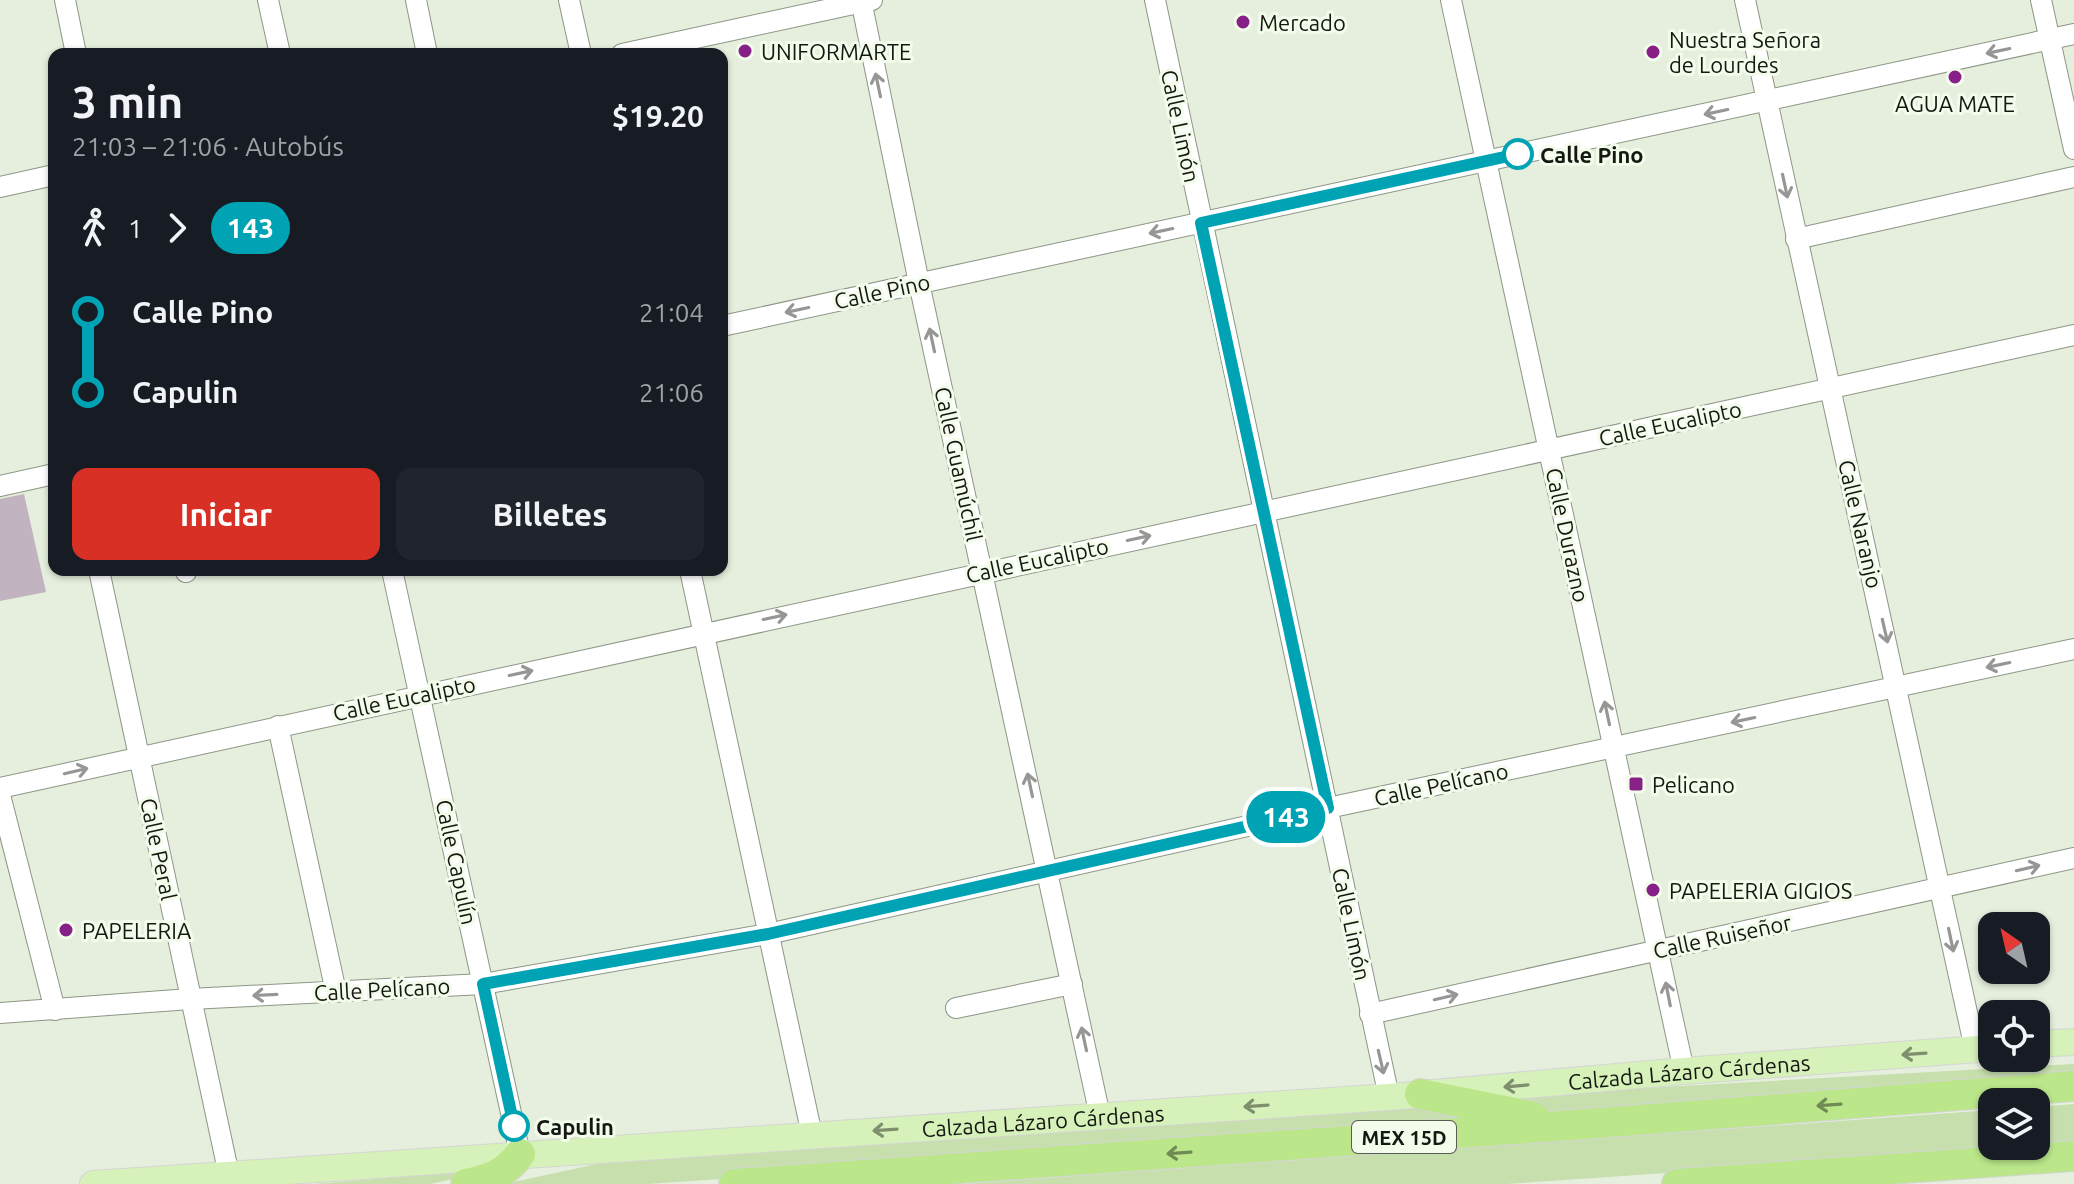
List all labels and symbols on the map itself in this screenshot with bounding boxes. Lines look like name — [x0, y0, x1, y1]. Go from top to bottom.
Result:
place label: Mercado — [1259, 10, 1346, 35]
marker: Mercado — [1234, 13, 1252, 31]
place label: Nuestra Señora de Lourdes — [1669, 27, 1821, 77]
place label: UNIFORMARTE — [761, 39, 911, 64]
marker: UNIFORMARTE — [736, 42, 754, 60]
marker: Nuestra Señora de Lourdes — [1644, 43, 1662, 61]
one-way arrow — [1985, 44, 2011, 59]
street label: Calle Limón — [1157, 67, 1205, 185]
marker: AGUA MATE — [1946, 68, 1964, 86]
one-way arrow — [870, 73, 885, 98]
place label: AGUA MATE — [1895, 91, 2015, 116]
one-way arrow — [1704, 105, 1730, 120]
marker: Calle Pino — [1503, 139, 1533, 169]
place label: Calle Pino — [1540, 142, 1644, 167]
one-way arrow — [1778, 173, 1793, 198]
one-way arrow — [1149, 224, 1174, 239]
street label: Calle Pino — [832, 269, 932, 313]
one-way arrow — [785, 303, 811, 318]
one-way arrow — [924, 327, 939, 353]
street label: Calle Guamúchil — [930, 384, 988, 544]
street label: Calle Eucalipto — [1596, 396, 1744, 450]
street label: Calle Naranjo — [1834, 457, 1888, 591]
street label: Calle Durazno — [1542, 465, 1594, 605]
one-way arrow — [1126, 530, 1151, 545]
street label: Calle Eucalipto — [963, 533, 1111, 587]
one-way arrow — [762, 609, 788, 624]
one-way arrow — [1878, 617, 1893, 643]
one-way arrow — [1985, 658, 2011, 673]
one-way arrow — [508, 665, 534, 680]
street label: Calle Eucalipto — [330, 671, 478, 725]
one-way arrow — [1599, 701, 1614, 726]
one-way arrow — [1731, 713, 1757, 728]
street label: Calle Pelícano — [1372, 758, 1510, 810]
one-way arrow — [63, 762, 88, 777]
place label: Pelicano — [1652, 772, 1735, 797]
one-way arrow — [1022, 773, 1037, 798]
marker: Pelicano — [1627, 775, 1645, 793]
line badge: 143 — [1240, 791, 1332, 843]
street label: Calle Peral — [136, 796, 182, 903]
street label: Calle Capulín — [432, 797, 482, 927]
one-way arrow — [2015, 860, 2041, 875]
street label: Calle Limón — [1328, 865, 1376, 983]
place label: PAPELERIA GIGIOS — [1669, 878, 1852, 903]
marker: PAPELERIA GIGIOS — [1644, 881, 1662, 899]
street label: Calle Ruiseñor — [1651, 909, 1794, 963]
north arrow — [1978, 912, 2050, 984]
place label: PAPELERIA — [82, 918, 192, 943]
marker: PAPELERIA — [57, 921, 75, 939]
one-way arrow — [1944, 926, 1959, 952]
street label: Calle Pelícano — [313, 973, 451, 1005]
one-way arrow — [1660, 982, 1675, 1008]
one-way arrow — [252, 988, 279, 1003]
one-way arrow — [1433, 989, 1459, 1004]
one-way arrow — [1076, 1027, 1091, 1053]
one-way arrow — [1901, 1047, 1928, 1062]
one-way arrow — [1374, 1049, 1389, 1074]
street label: Calzada Lázaro Cárdenas — [1567, 1049, 1811, 1094]
one-way arrow — [1503, 1079, 1529, 1094]
one-way arrow — [1816, 1098, 1843, 1113]
one-way arrow — [1243, 1099, 1270, 1114]
street label: Calzada Lázaro Cárdenas — [921, 1100, 1165, 1141]
marker: Capulin — [499, 1111, 529, 1141]
place label: Capulin — [536, 1114, 614, 1139]
road number: MEX 15D — [1352, 1121, 1456, 1153]
one-way arrow — [872, 1123, 899, 1138]
one-way arrow — [1166, 1146, 1192, 1161]

